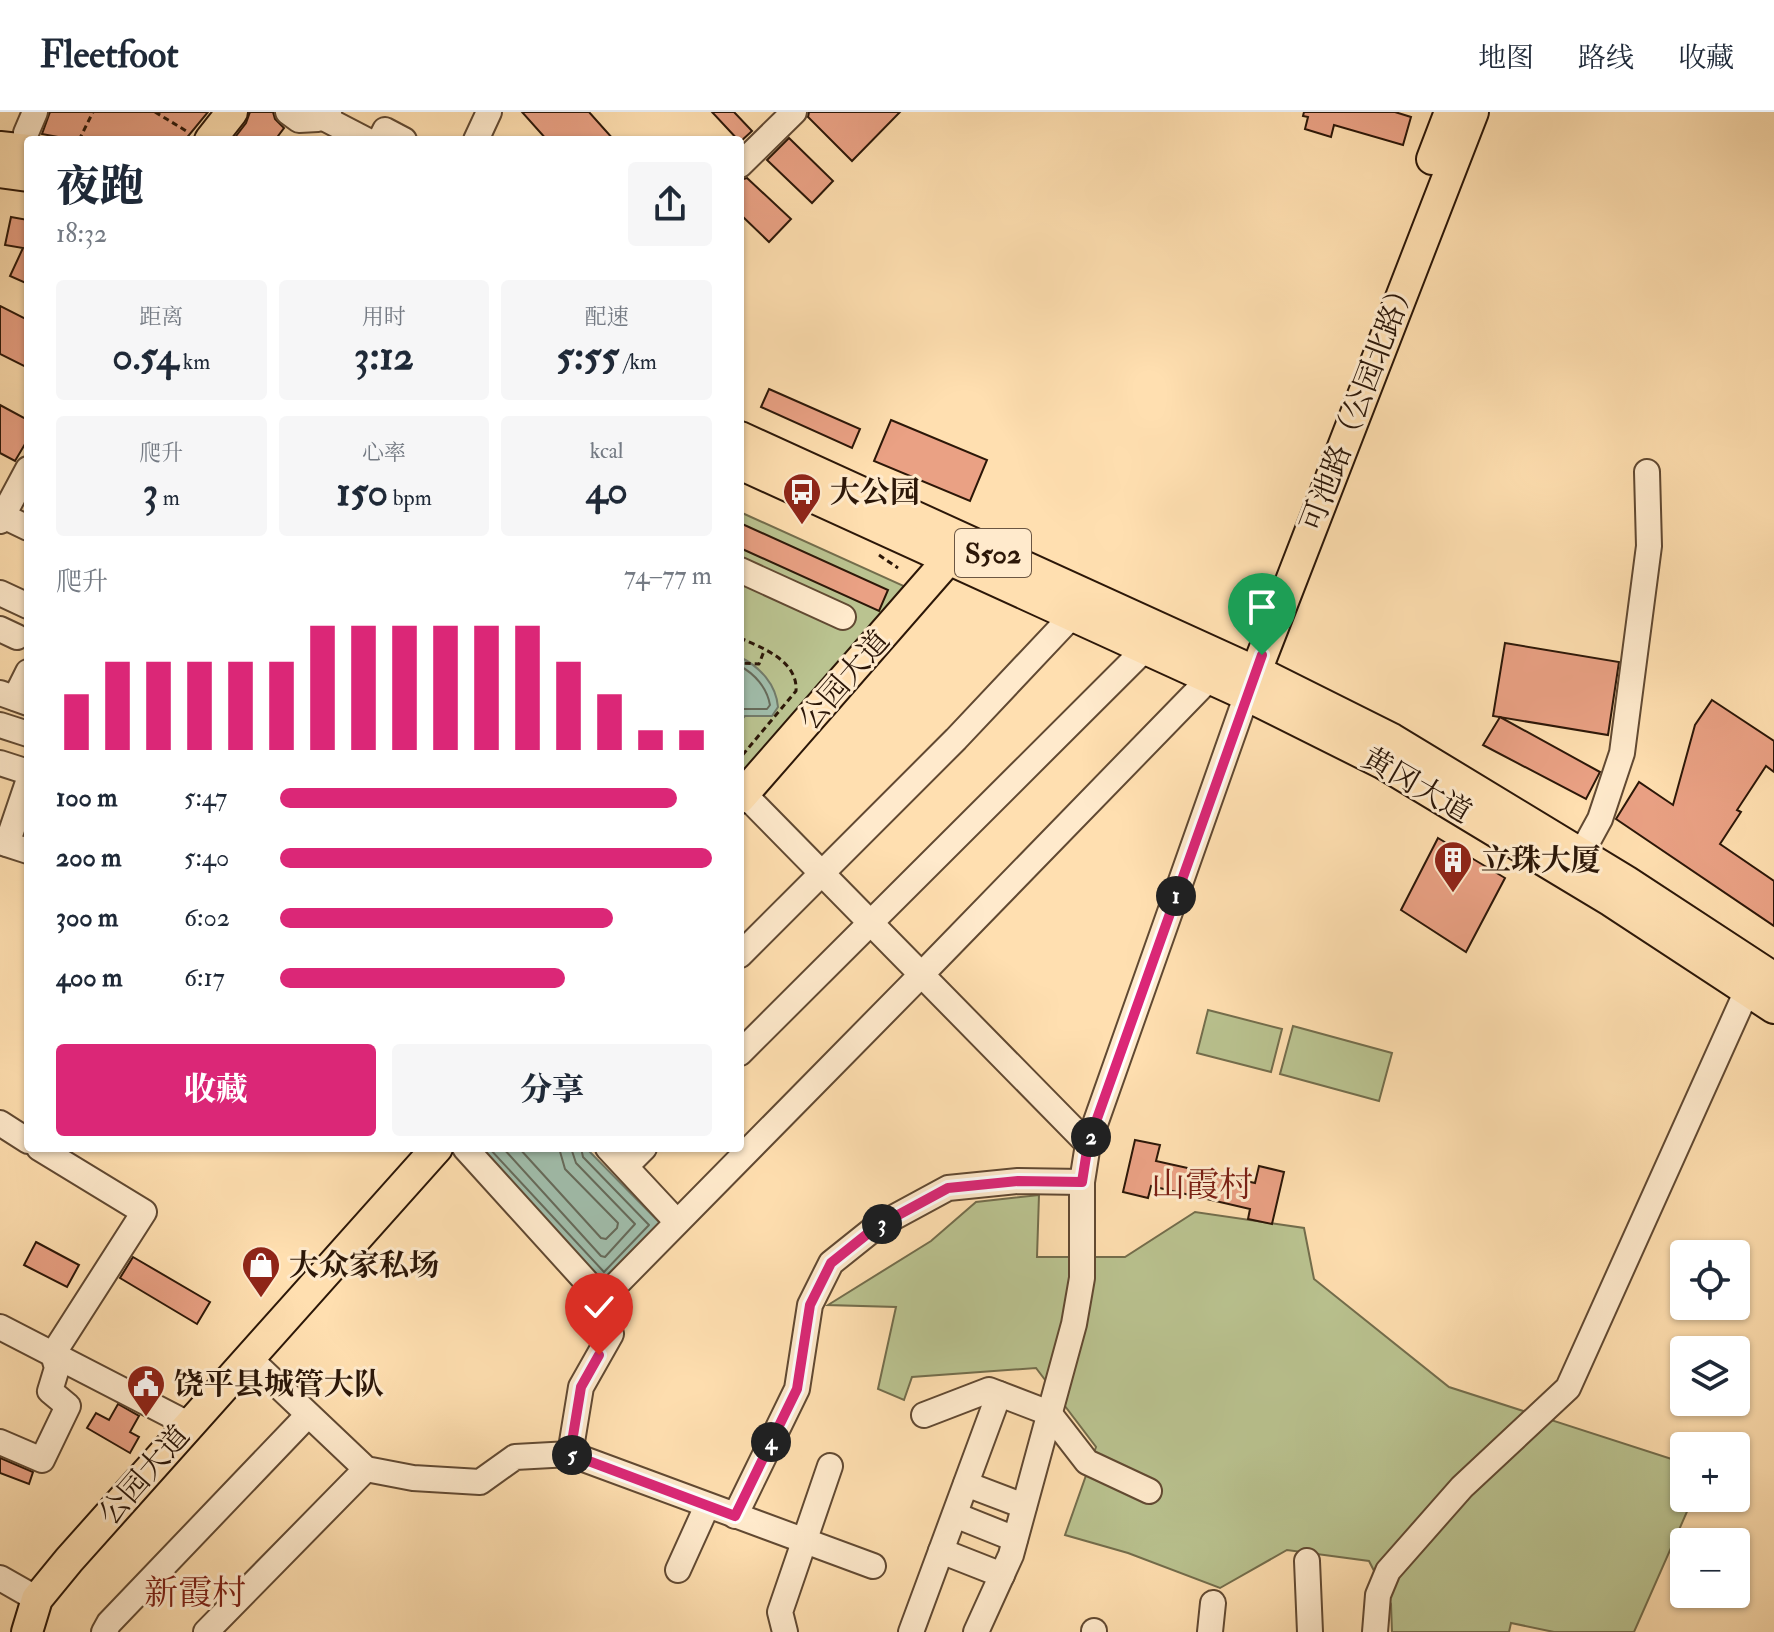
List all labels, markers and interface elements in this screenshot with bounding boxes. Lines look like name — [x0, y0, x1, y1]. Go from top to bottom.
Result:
text: Fleetfoot — [40, 31, 179, 79]
text: 地图 — [1478, 41, 1534, 76]
text: 路线 — [1578, 41, 1634, 76]
text: 收藏 — [1678, 41, 1734, 76]
text: 夜跑 — [56, 160, 144, 215]
button: share — [628, 162, 712, 246]
text: 18:32 — [56, 218, 107, 250]
street label: 可池路（公园北路） — [1293, 272, 1424, 537]
text: 距离 — [139, 303, 183, 331]
text: 用时 — [362, 303, 406, 331]
text: 配速 — [585, 303, 629, 331]
text: 0.54 — [112, 331, 178, 382]
text: 3:12 — [354, 331, 414, 382]
text: 5:55 — [556, 331, 619, 382]
text: km — [178, 348, 210, 376]
text: /km — [619, 348, 657, 376]
text: kcal — [590, 437, 624, 465]
text: 爬升 — [139, 439, 183, 467]
text: 心率 — [362, 439, 406, 467]
text: 40 — [586, 465, 628, 516]
text: 3 — [143, 467, 158, 518]
text: 150 — [336, 467, 388, 518]
bus stop icon: 大公园 — [781, 471, 823, 526]
place label: 大公园 — [830, 474, 920, 511]
text: m — [158, 484, 180, 512]
text: bpm — [388, 484, 432, 512]
road number: S502 — [955, 529, 1031, 577]
text: 74–77 m — [624, 560, 712, 592]
text: 爬升 — [56, 566, 108, 598]
pin — [1228, 573, 1296, 655]
icon: arrive — [1240, 585, 1284, 629]
street label: 公园大道 — [791, 623, 898, 738]
street label: 黄冈大道 — [1356, 739, 1478, 831]
text: 100 m — [56, 782, 117, 814]
text: 5:47 — [184, 782, 227, 814]
building icon: 立珠大厦 — [1432, 839, 1474, 894]
text: 200 m — [56, 842, 121, 874]
text: 5:40 — [184, 842, 229, 874]
place label: 立珠大厦 — [1481, 842, 1601, 879]
pin: 1 — [1156, 876, 1196, 916]
text: 1 — [1172, 882, 1180, 910]
text: 300 m — [56, 902, 118, 934]
text: 6:02 — [184, 902, 230, 934]
text: 400 m — [56, 962, 122, 994]
text: 6:17 — [184, 962, 225, 994]
button: 收藏 — [56, 1044, 376, 1136]
button: 分享 — [392, 1044, 712, 1136]
pin: 2 — [1071, 1117, 1111, 1157]
text: 2 — [1085, 1123, 1097, 1151]
district label: 山霞村 — [1151, 1164, 1253, 1207]
pin: 3 — [862, 1204, 902, 1244]
text: 3 — [878, 1210, 886, 1238]
map controls — [1670, 1240, 1750, 1608]
button: locate — [1670, 1240, 1750, 1320]
shop icon: 大众家私场 — [240, 1244, 282, 1299]
place label: 大众家私场 — [289, 1247, 439, 1284]
pin — [565, 1273, 633, 1355]
icon: check — [577, 1285, 621, 1329]
button: layers — [1670, 1336, 1750, 1416]
public building icon: 饶平县城管大队 — [125, 1363, 167, 1418]
place label: 饶平县城管大队 — [174, 1366, 384, 1403]
street label: 公园大道 — [91, 1418, 198, 1533]
pin: 4 — [751, 1422, 791, 1462]
text: 4 — [765, 1428, 777, 1456]
button: + — [1670, 1432, 1750, 1512]
pin: 5 — [552, 1435, 592, 1475]
text: 5 — [567, 1441, 577, 1469]
button: − — [1670, 1528, 1750, 1608]
district label: 新霞村 — [144, 1572, 246, 1615]

